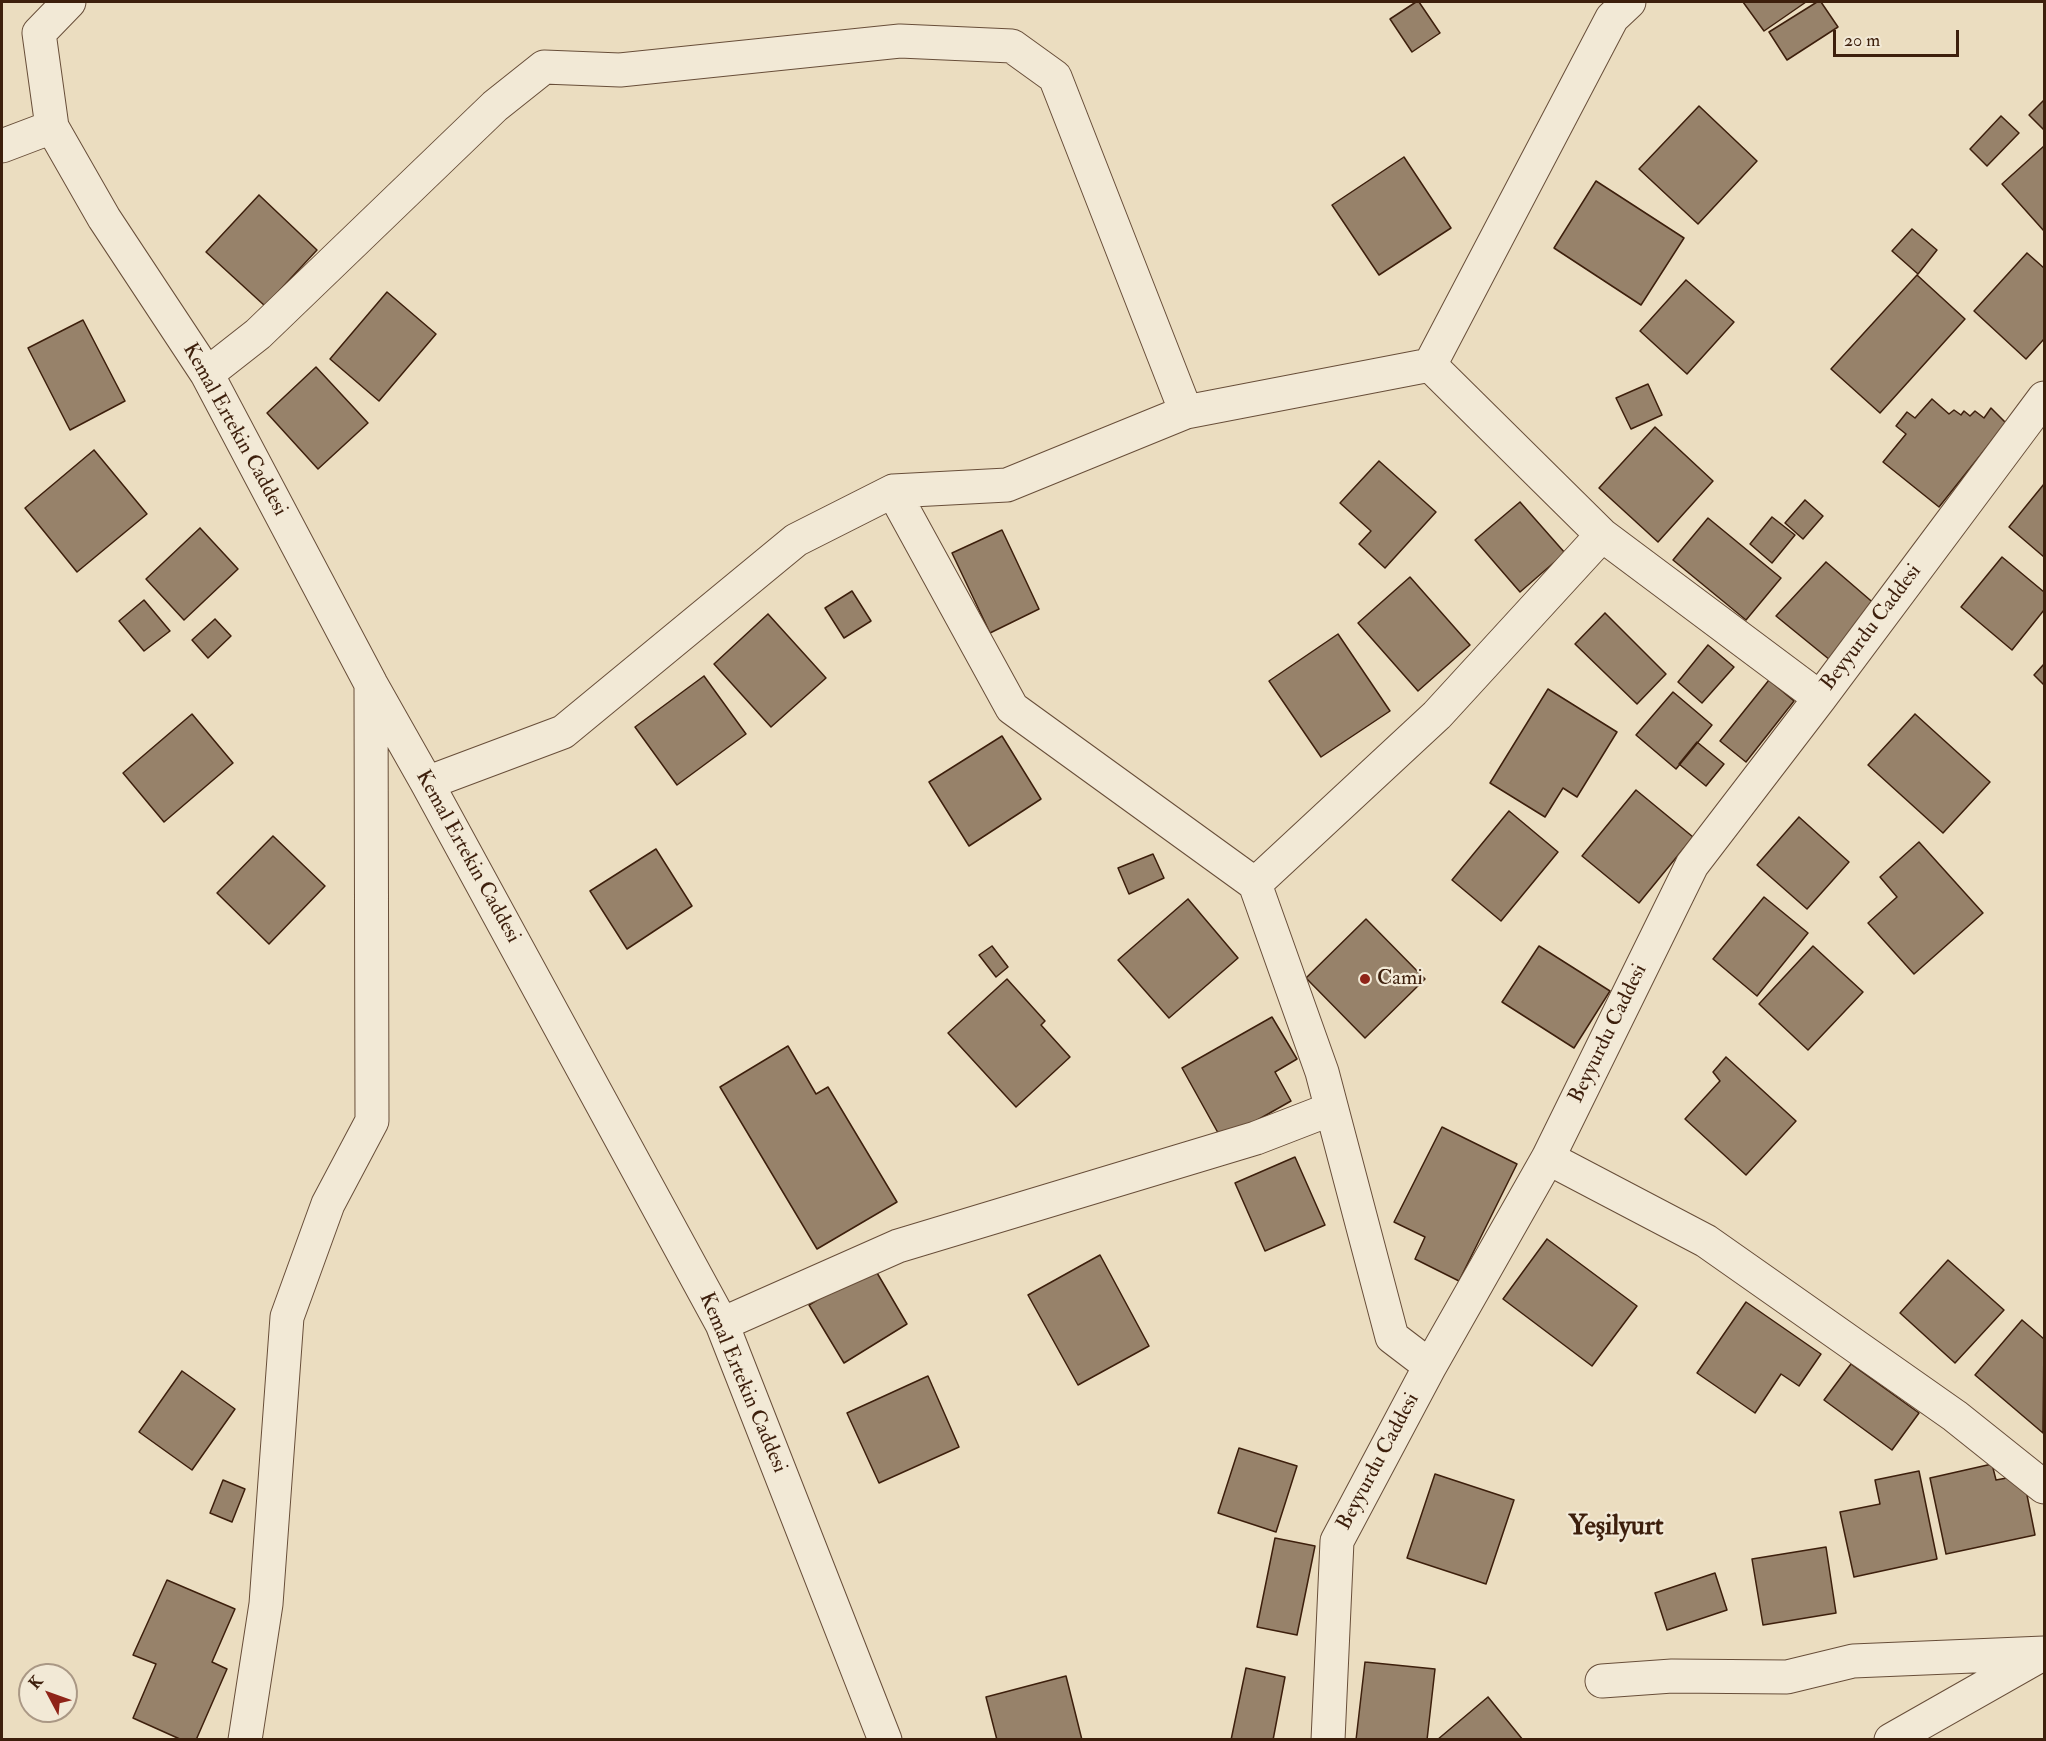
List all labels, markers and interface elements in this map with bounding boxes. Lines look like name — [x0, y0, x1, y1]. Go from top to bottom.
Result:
scale bar — [1836, 18, 1962, 56]
text: 20 m — [1844, 29, 1880, 52]
street label: Kemal Ertekin Caddesi — [176, 339, 292, 521]
street label: Beyyurdu Caddesi — [1816, 560, 1928, 696]
street label: Kemal Ertekin Caddesi — [409, 766, 525, 948]
street label: Beyyurdu Caddesi — [1564, 960, 1654, 1108]
place label: Cami — [1377, 966, 1423, 992]
marker: Cami — [1358, 972, 1372, 986]
street label: Kemal Ertekin Caddesi — [693, 1289, 791, 1477]
street label: Beyyurdu Caddesi — [1332, 1389, 1426, 1535]
district label: Yeşilyurt — [1568, 1512, 1664, 1544]
north arrow — [18, 1663, 78, 1723]
text: K — [25, 1672, 47, 1693]

